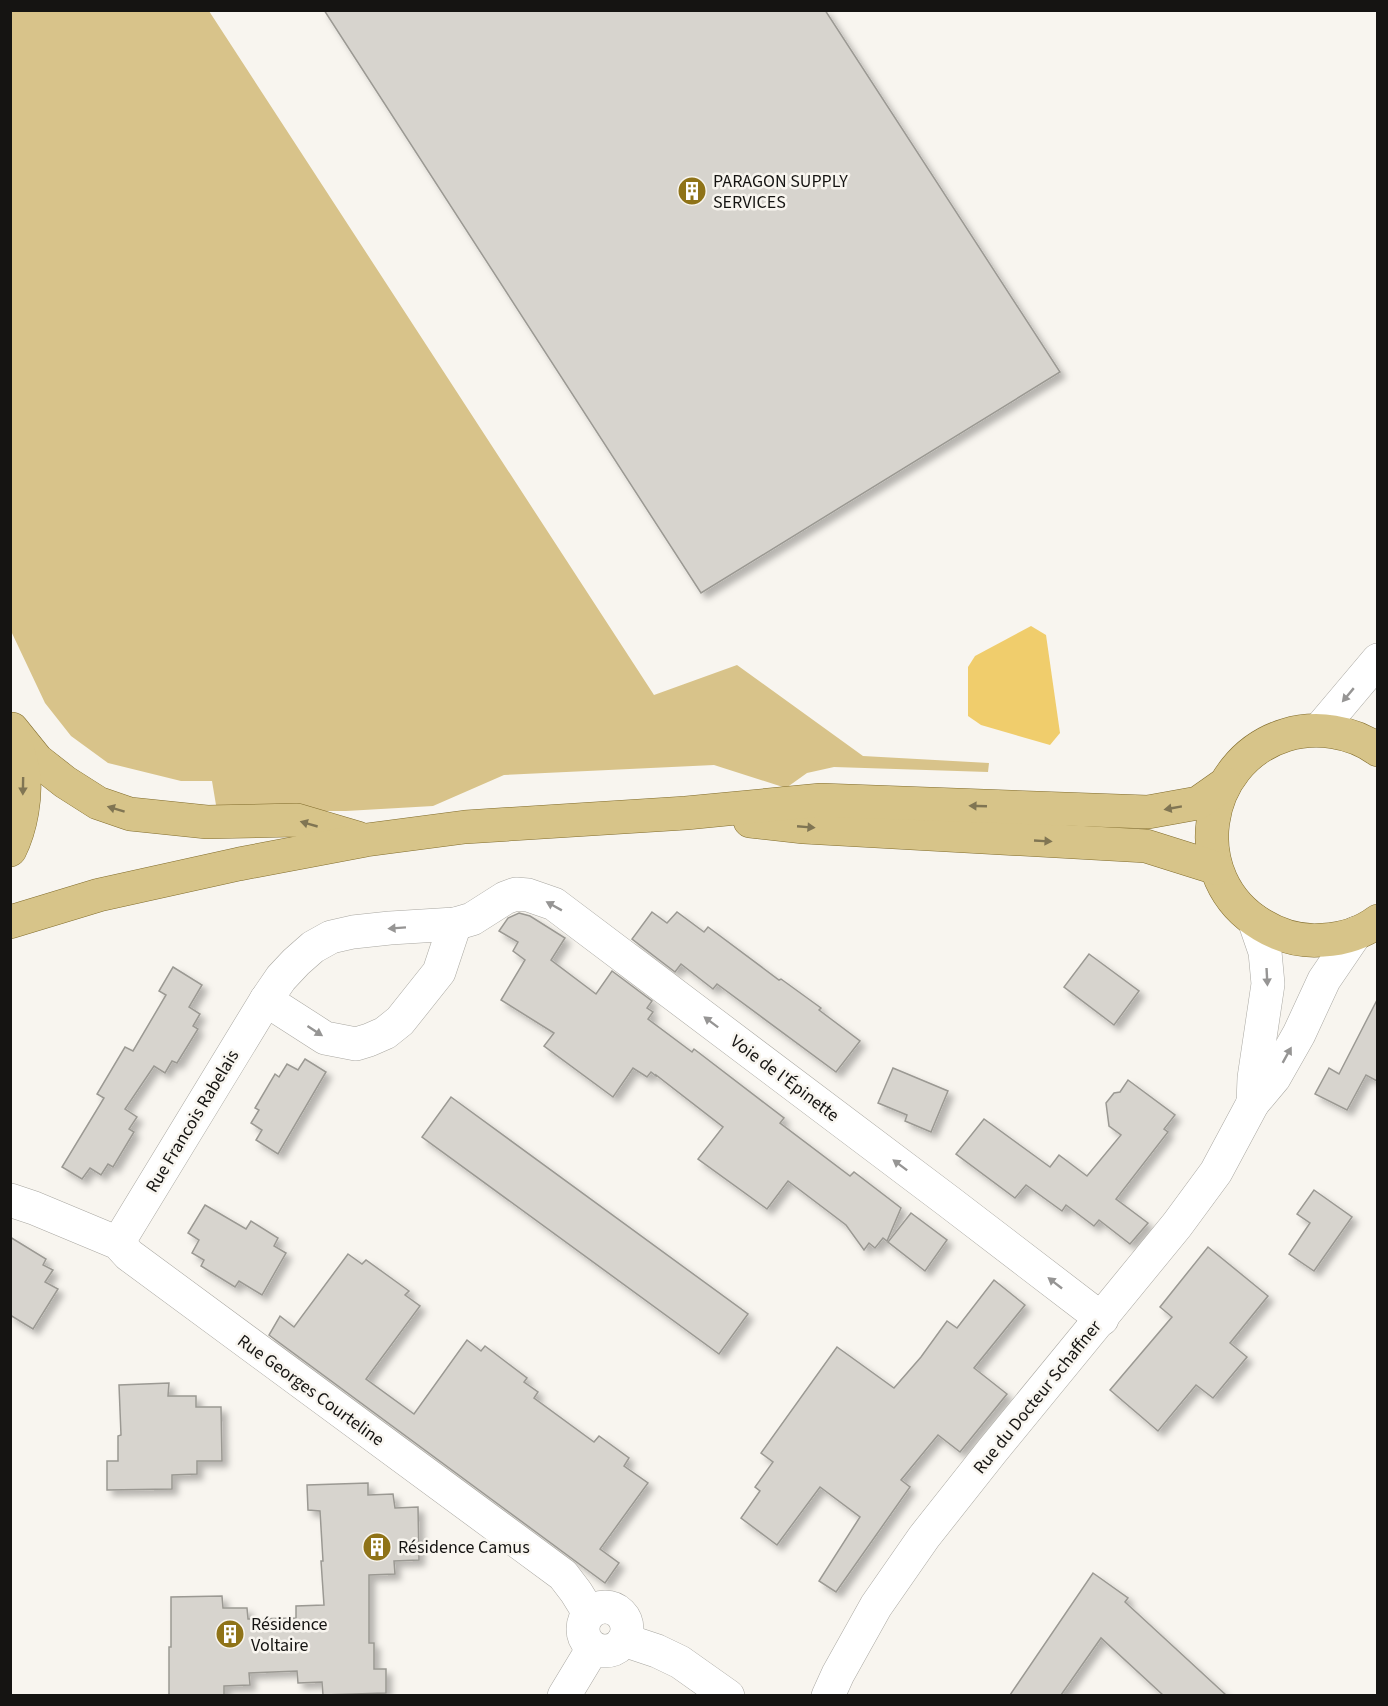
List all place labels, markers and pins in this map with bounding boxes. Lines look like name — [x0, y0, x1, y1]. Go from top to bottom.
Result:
place label: PARAGON SUPPLY SERVICES — [713, 169, 848, 215]
building icon: PARAGON SUPPLY SERVICES — [676, 175, 708, 207]
building icon: Résidence Camus — [361, 1531, 393, 1563]
place label: Résidence Camus — [398, 1535, 530, 1560]
place label: Résidence Voltaire — [251, 1612, 328, 1658]
building icon: Résidence Voltaire — [214, 1618, 246, 1650]

